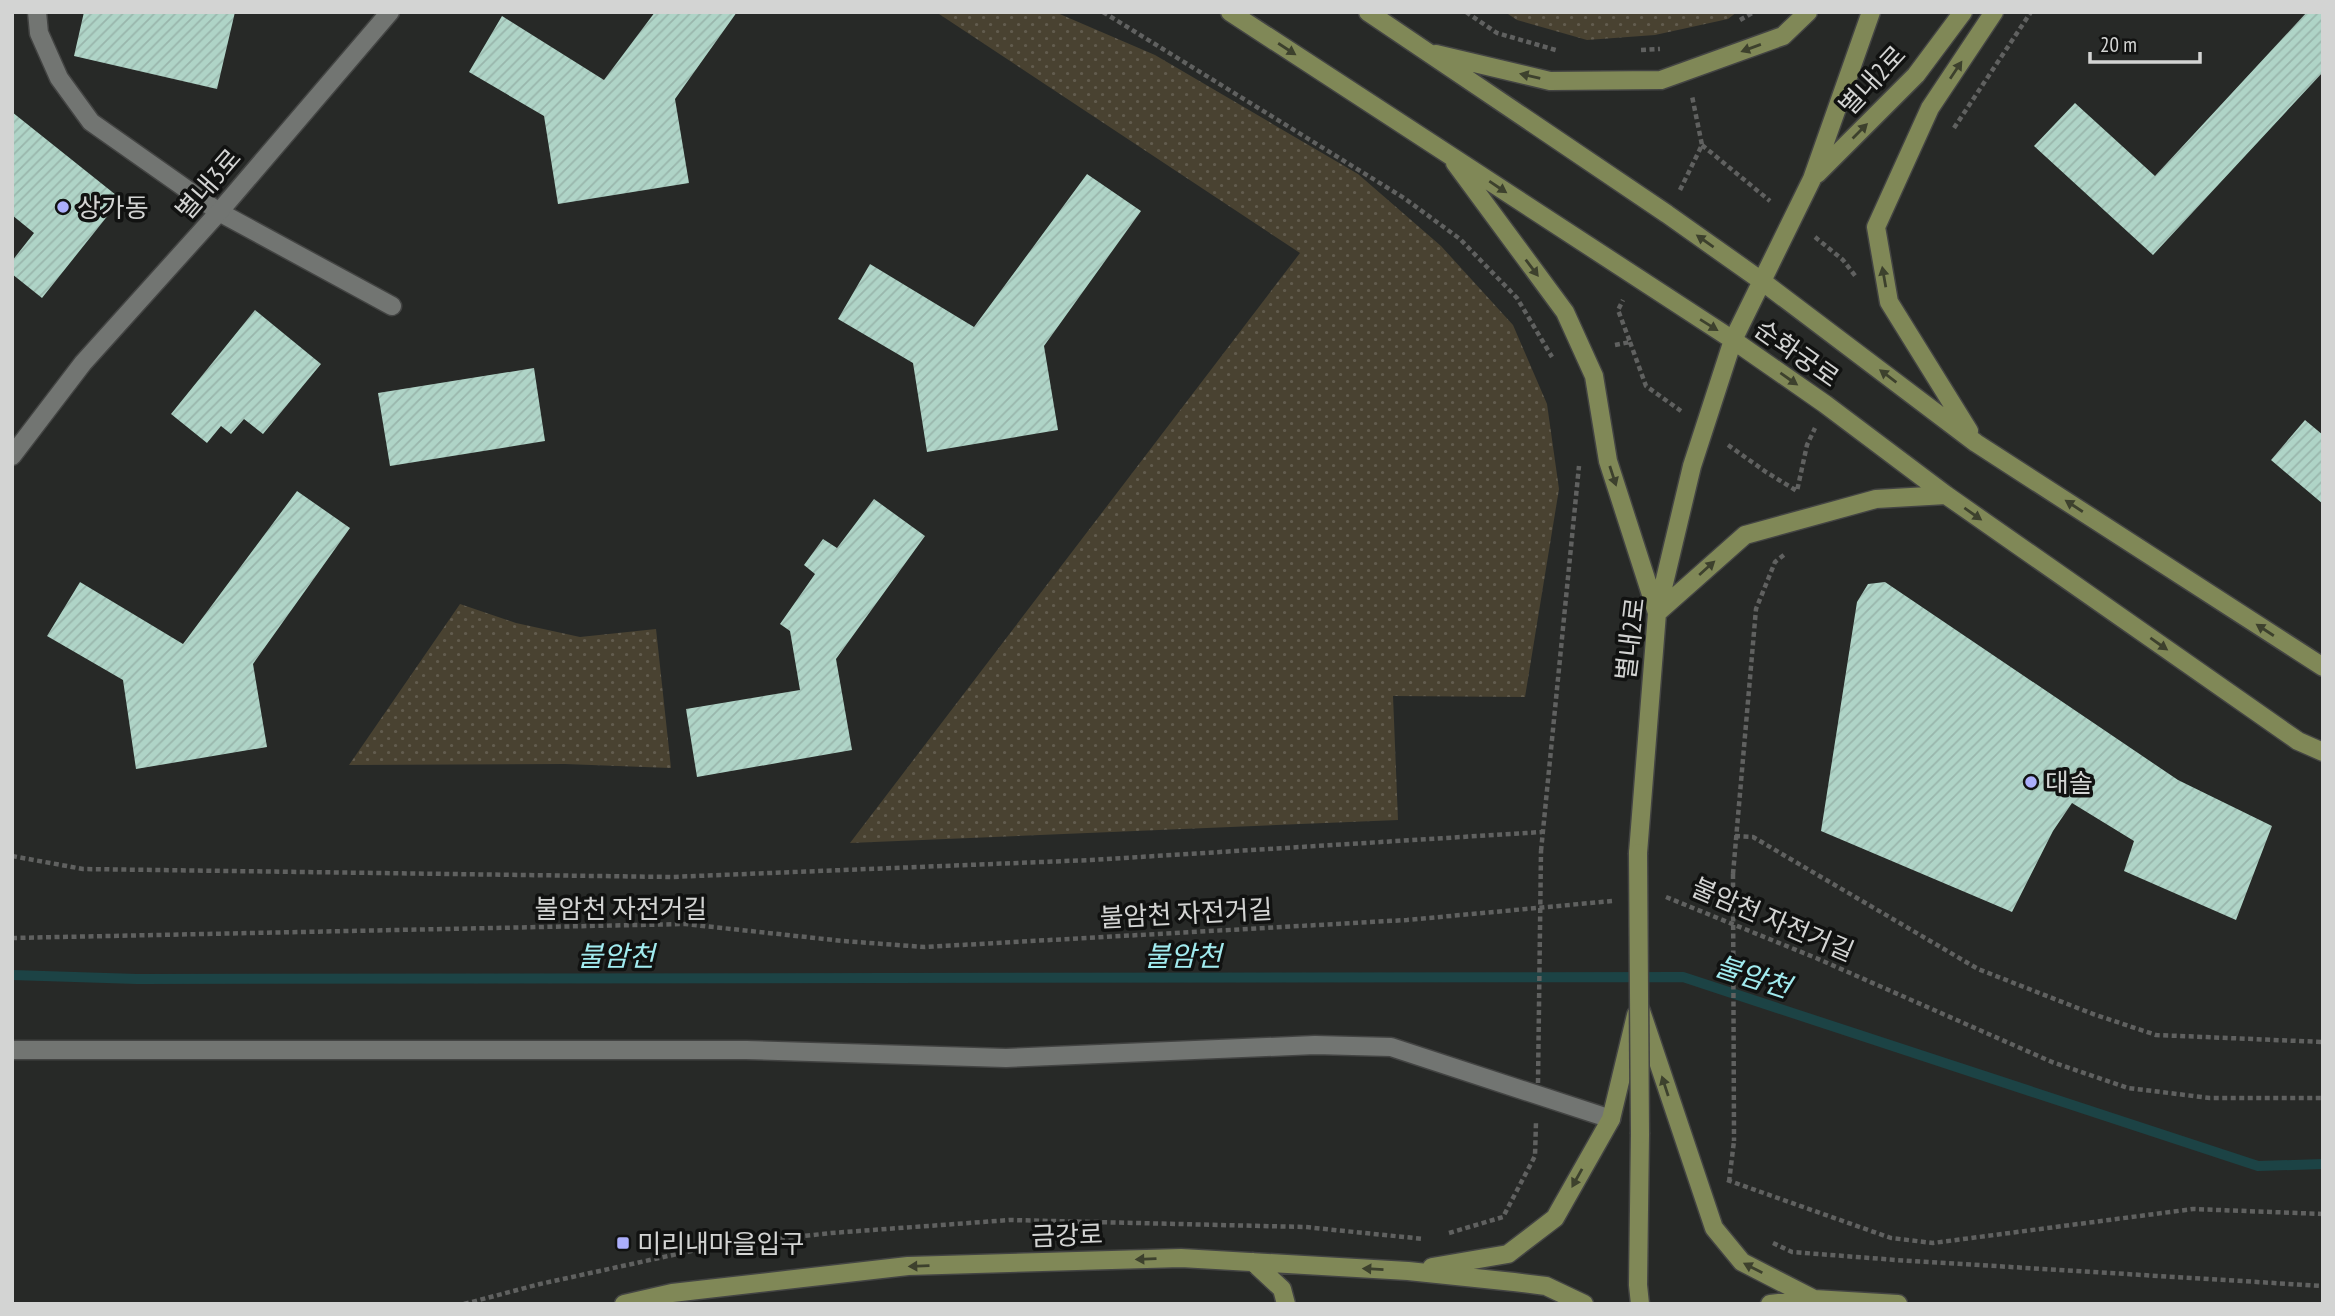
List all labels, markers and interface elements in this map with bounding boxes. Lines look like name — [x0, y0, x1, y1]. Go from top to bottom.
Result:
scale bar — [2090, 21, 2200, 65]
text: 20 m — [2100, 31, 2137, 58]
street label: 별내2로 — [1831, 38, 1913, 122]
one-way arrow — [1277, 43, 1297, 56]
one-way arrow — [1741, 43, 1762, 54]
one-way arrow — [1949, 61, 1962, 80]
one-way arrow — [1519, 71, 1541, 82]
one-way arrow — [1852, 122, 1869, 139]
street label: 별내3로 — [168, 142, 248, 226]
one-way arrow — [1488, 180, 1508, 193]
place label: 상가동 — [77, 191, 149, 224]
marker: 상가동 — [55, 199, 71, 215]
one-way arrow — [1696, 234, 1714, 248]
one-way arrow — [1525, 259, 1539, 277]
one-way arrow — [1878, 266, 1889, 288]
street label: 순화궁로 — [1748, 312, 1846, 394]
one-way arrow — [1699, 318, 1719, 331]
one-way arrow — [1879, 369, 1897, 384]
one-way arrow — [1780, 372, 1798, 386]
one-way arrow — [1608, 466, 1619, 487]
one-way arrow — [2065, 500, 2084, 513]
one-way arrow — [1964, 507, 1982, 521]
one-way arrow — [1699, 561, 1716, 576]
street label: 별내2로 — [1609, 596, 1651, 682]
one-way arrow — [2256, 623, 2275, 636]
one-way arrow — [2150, 637, 2168, 651]
place label: 대솔 — [2045, 766, 2093, 799]
marker: 대솔 — [2023, 774, 2039, 790]
street label: 불암천 자전거길 — [1687, 870, 1859, 968]
street label: 불암천 자전거길 — [535, 892, 707, 925]
street label: 불암천 자전거길 — [1099, 892, 1273, 934]
water label: 불암천 — [577, 937, 658, 974]
water label: 불암천 — [1144, 937, 1225, 974]
water label: 불암천 — [1711, 946, 1799, 1007]
one-way arrow — [1660, 1075, 1670, 1096]
one-way arrow — [1571, 1169, 1583, 1188]
street label: 금강로 — [1031, 1217, 1103, 1253]
place label: 미리내마을입구 — [637, 1227, 804, 1260]
marker: 미리내마을입구 — [615, 1235, 631, 1251]
one-way arrow — [1135, 1254, 1157, 1265]
one-way arrow — [907, 1260, 929, 1272]
one-way arrow — [1743, 1262, 1763, 1273]
one-way arrow — [1362, 1264, 1384, 1275]

